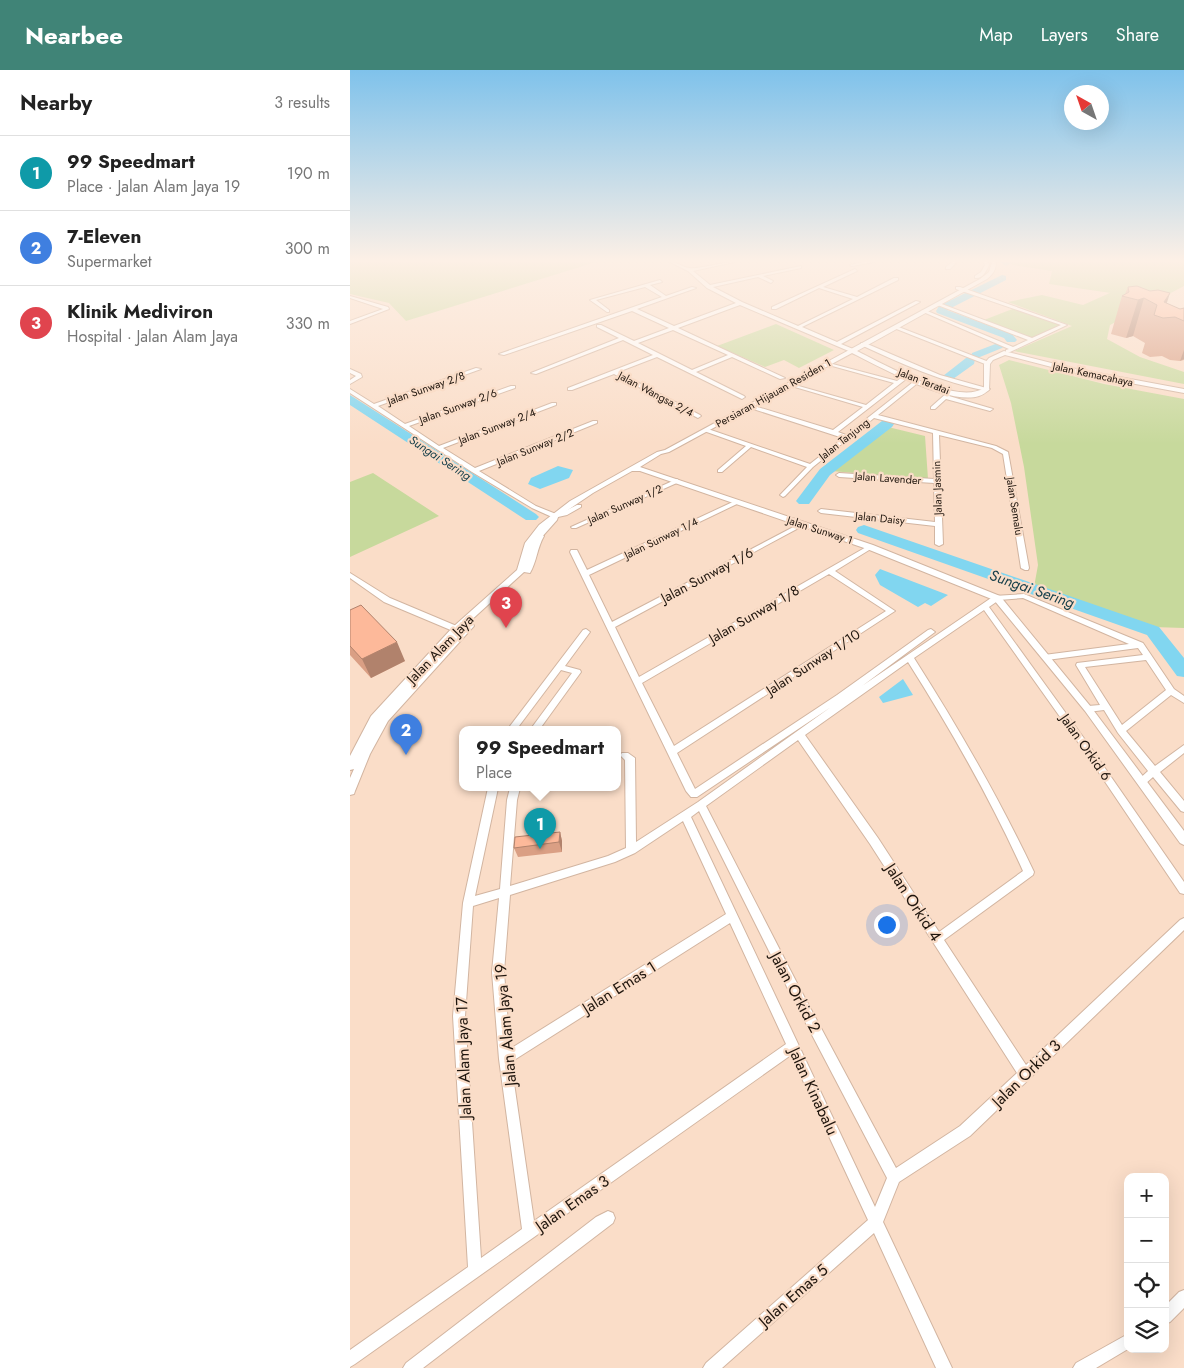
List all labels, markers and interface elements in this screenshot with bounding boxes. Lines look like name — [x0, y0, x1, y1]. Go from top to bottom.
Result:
text: Nearbee — [25, 18, 123, 53]
text: Map — [979, 22, 1013, 48]
text: Layers — [1041, 22, 1088, 48]
text: Share — [1116, 22, 1159, 48]
north arrow — [1064, 85, 1109, 130]
text: Nearby — [20, 88, 92, 118]
text: 3 results — [274, 91, 330, 114]
text: 99 Speedmart — [67, 148, 195, 175]
text: 1 — [32, 162, 40, 185]
text: 190 m — [287, 162, 330, 185]
text: Place · Jalan Alam Jaya 19 — [67, 175, 240, 198]
text: 7-Eleven — [67, 223, 141, 250]
text: 2 — [31, 237, 41, 260]
text: 300 m — [285, 237, 330, 260]
text: Supermarket — [67, 250, 152, 273]
text: Klinik Mediviron — [67, 298, 213, 325]
text: 3 — [31, 312, 41, 335]
text: 330 m — [286, 312, 330, 335]
text: Hospital · Jalan Alam Jaya — [67, 325, 238, 348]
street label: Persiaran Hijauan Residen 1 — [712, 355, 834, 431]
street label: Jalan Kemacahaya — [1049, 357, 1135, 390]
street label: Jalan Teratai — [894, 363, 952, 398]
street label: Jalan Wangsa 2/4 — [614, 366, 697, 421]
street label: Jalan Sunway 2/8 — [383, 367, 467, 409]
street label: Jalan Sunway 2/6 — [415, 385, 499, 428]
street label: Jalan Sunway 2/4 — [454, 404, 538, 449]
street label: Jalan Tanjung — [814, 414, 873, 465]
street label: Jalan Sunway 2/2 — [492, 424, 576, 470]
water label: Sungai Sering — [405, 431, 475, 485]
street label: Jalan Jasmin — [928, 461, 946, 517]
street label: Jalan Lavender — [852, 468, 922, 488]
street label: Jalan Semalu — [1002, 474, 1027, 536]
street label: Jalan Sunway 1/2 — [583, 480, 665, 528]
street label: Jalan Daisy — [852, 507, 906, 529]
street label: Jalan Sunway 1 — [783, 511, 855, 548]
street label: Jalan Sunway 1/4 — [620, 513, 701, 564]
street label: Jalan Sunway 1/6 — [655, 542, 757, 609]
water label: Sungai Sering — [987, 564, 1078, 614]
street label: Jalan Sunway 1/8 — [703, 580, 803, 649]
pin: 3 — [490, 587, 522, 628]
street label: Jalan Alam Jaya — [401, 610, 478, 689]
street label: Jalan Sunway 1/10 — [760, 624, 864, 701]
street label: Jalan Orkid 6 — [1054, 708, 1116, 784]
pin: 2 — [390, 714, 422, 755]
popup — [459, 726, 621, 791]
text: 99 Speedmart — [476, 734, 604, 761]
text: Place — [476, 761, 512, 784]
pin: 1 — [524, 808, 556, 849]
street label: Jalan Orkid 4 — [879, 857, 947, 946]
your location — [874, 912, 900, 938]
street label: Jalan Orkid 2 — [764, 946, 826, 1037]
street label: Jalan Emas 1 — [576, 956, 661, 1020]
street label: Jalan Alam Jaya 19 — [489, 963, 522, 1089]
street label: Jalan Alam Jaya 17 — [450, 996, 477, 1121]
street label: Jalan Orkid 3 — [985, 1034, 1066, 1114]
street label: Jalan Kinabalu — [782, 1042, 844, 1139]
street label: Jalan Emas 3 — [529, 1169, 614, 1238]
map controls — [1124, 1173, 1169, 1353]
button: + — [1124, 1173, 1169, 1218]
button: − — [1124, 1218, 1169, 1263]
street label: Jalan Emas 5 — [752, 1259, 833, 1333]
button: locate — [1124, 1263, 1169, 1308]
button: layers — [1124, 1308, 1169, 1353]

